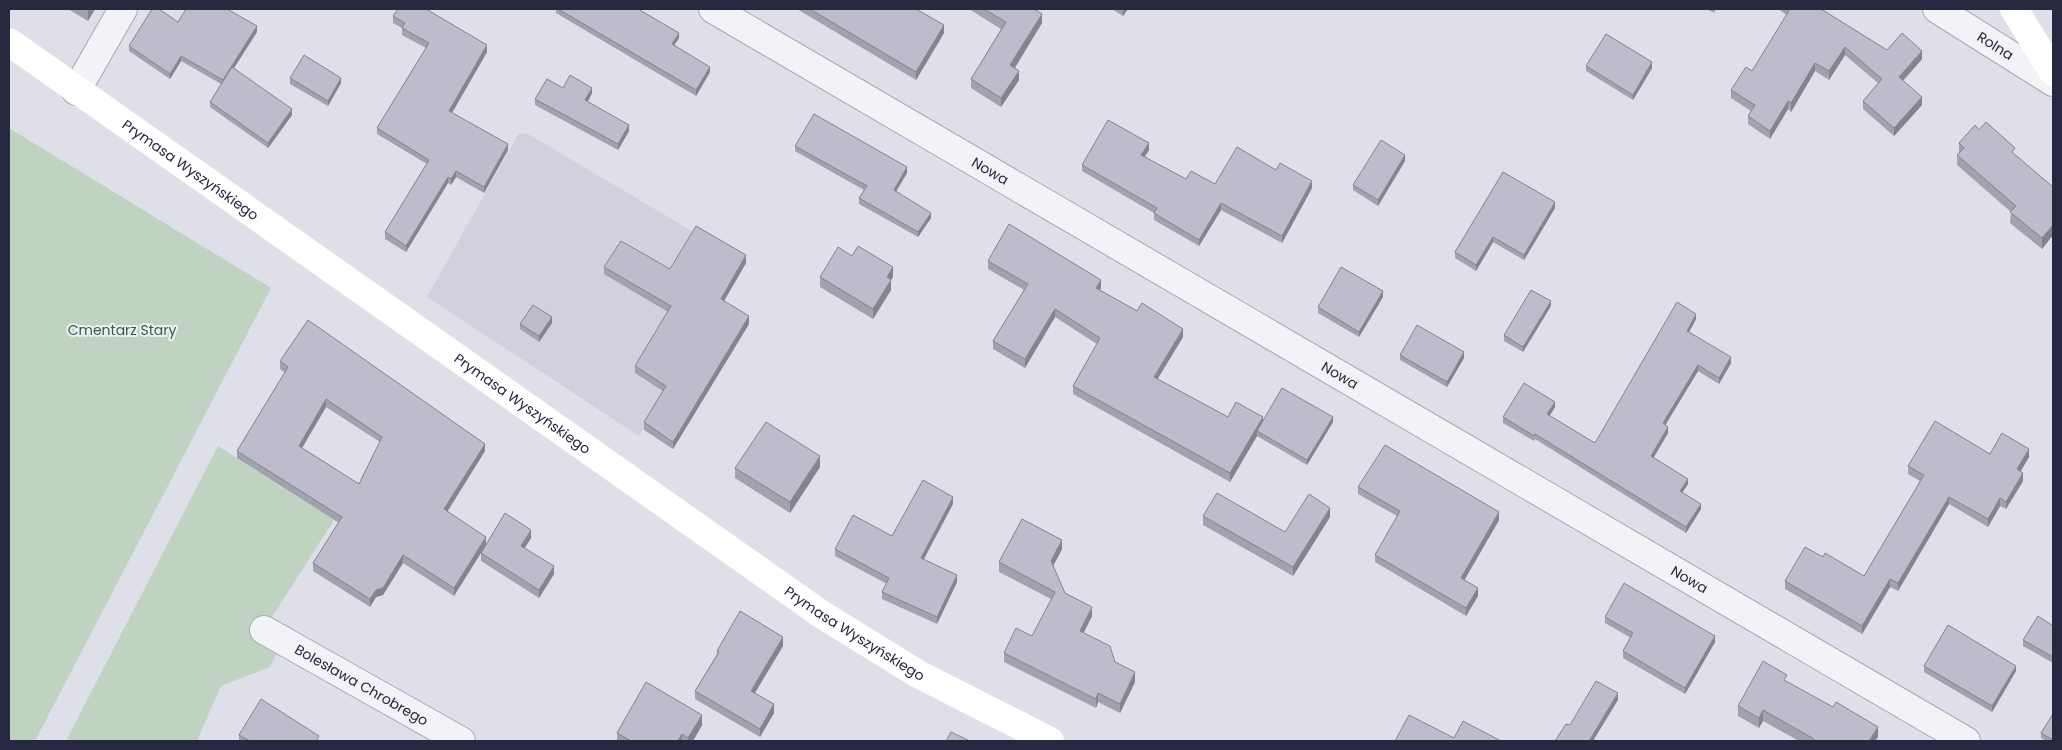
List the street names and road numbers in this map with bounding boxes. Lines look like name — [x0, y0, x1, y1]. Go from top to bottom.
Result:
street label: Rolna — [1973, 27, 2017, 65]
street label: Prymasa Wyszyńskiego — [118, 115, 263, 225]
street label: Nowa — [968, 152, 1012, 190]
street label: Prymasa Wyszyńskiego — [450, 349, 595, 459]
street label: Nowa — [1318, 357, 1362, 394]
street label: Nowa — [1667, 561, 1712, 598]
street label: Prymasa Wyszyńskiego — [780, 581, 928, 686]
street label: Bolesława Chrobrego — [291, 639, 432, 731]

